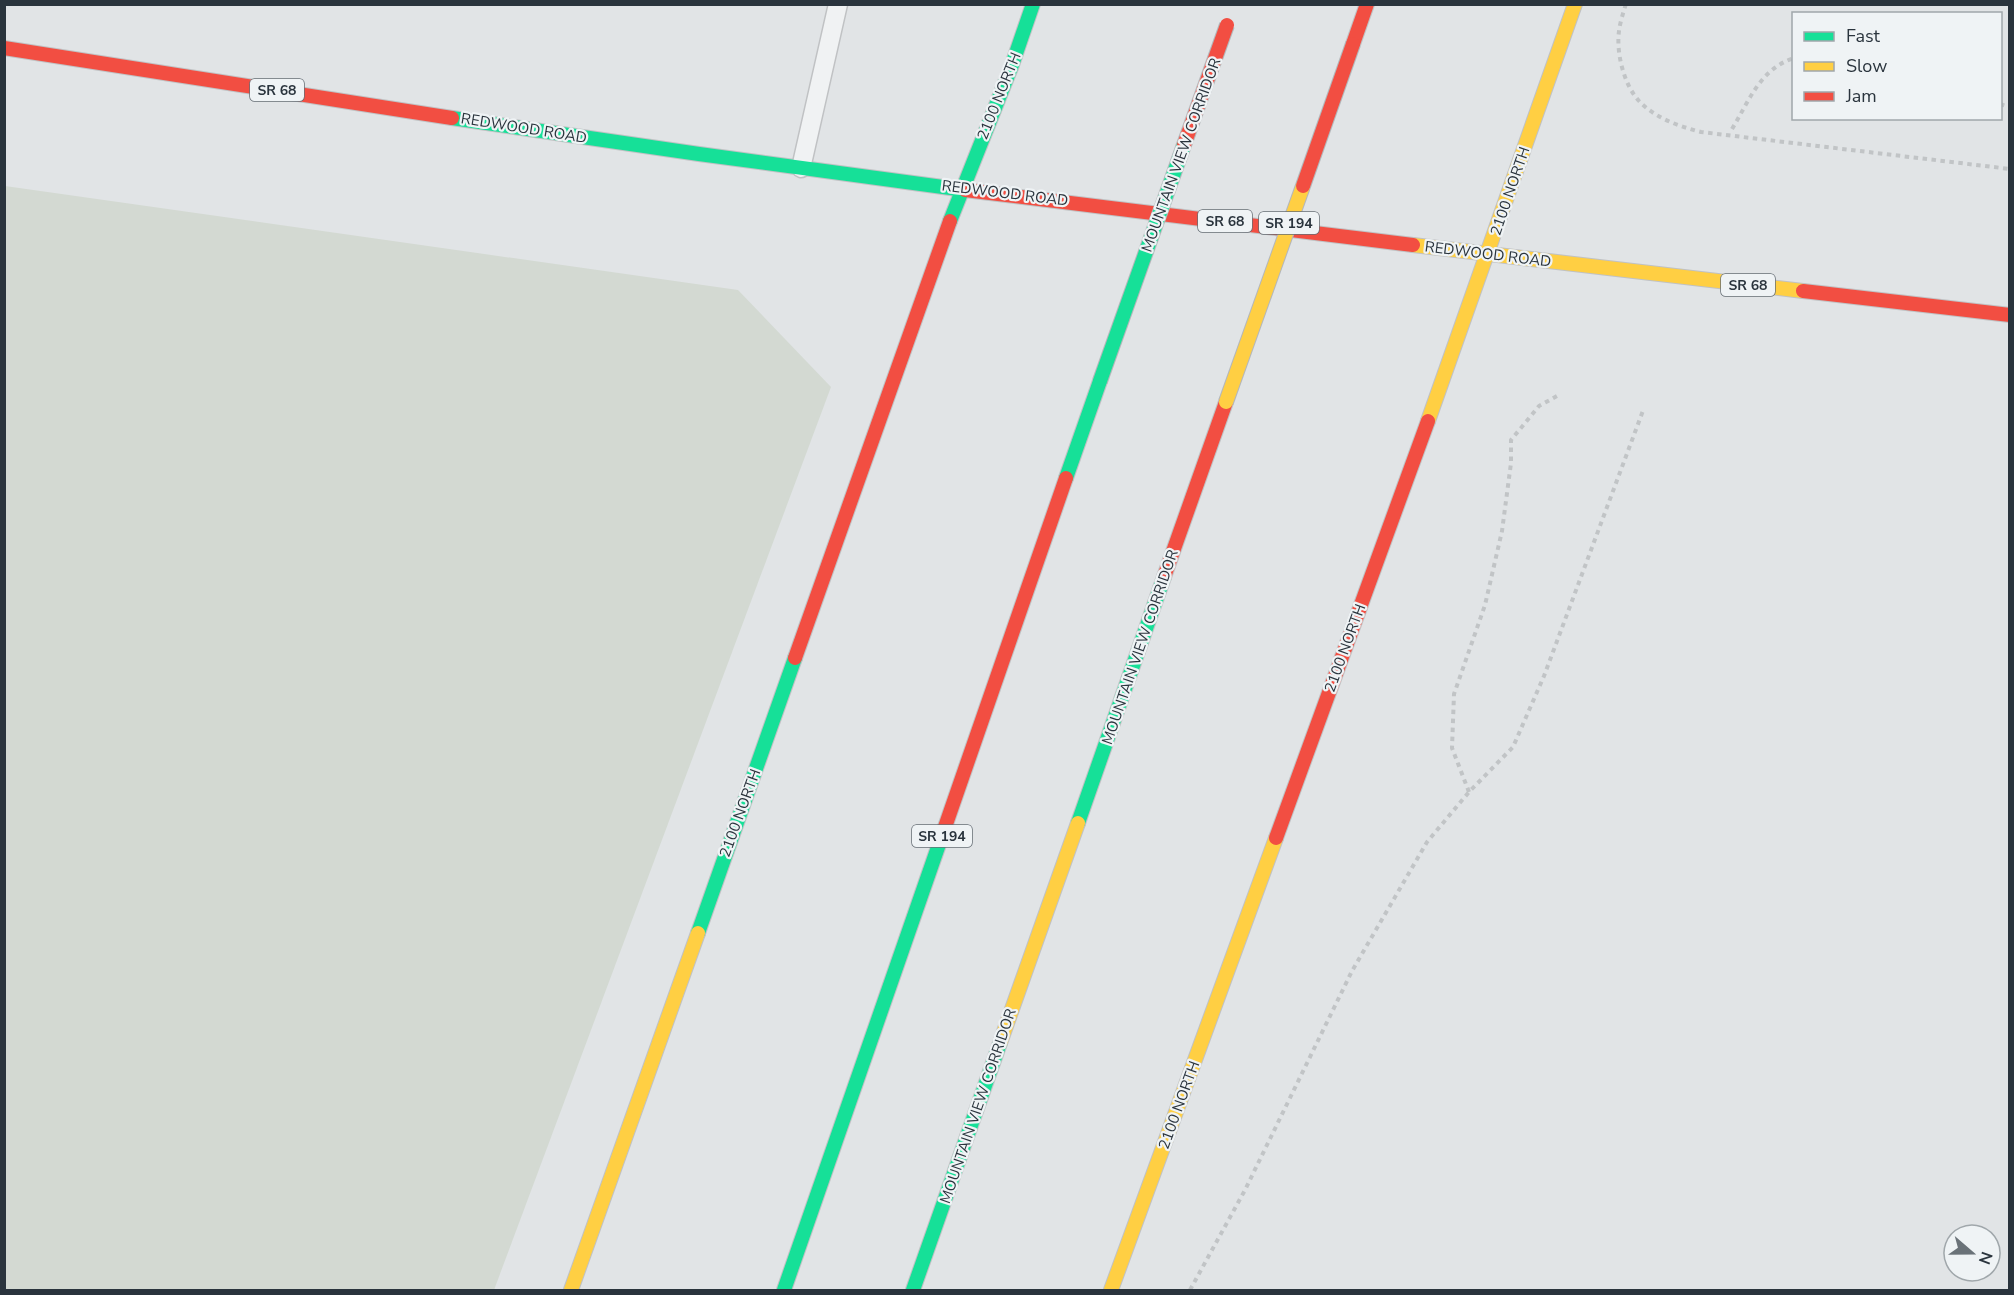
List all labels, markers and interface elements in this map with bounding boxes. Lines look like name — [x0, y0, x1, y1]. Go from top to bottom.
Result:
legend — [1792, 12, 2002, 120]
text: Fast — [1846, 24, 1881, 48]
street label: 2100 NORTH — [972, 49, 1026, 143]
text: Slow — [1846, 54, 1887, 78]
street label: MOUNTAIN VIEW CORRIDOR — [1137, 55, 1225, 255]
road number: SR 68 — [250, 79, 304, 101]
text: Jam — [1845, 84, 1877, 108]
street label: REDWOOD ROAD — [460, 108, 588, 148]
street label: 2100 NORTH — [1485, 144, 1535, 238]
street label: REDWOOD ROAD — [941, 175, 1069, 211]
road number: SR 68 — [1198, 210, 1252, 232]
road number: SR 194 — [1259, 212, 1319, 234]
street label: REDWOOD ROAD — [1424, 236, 1552, 272]
road number: SR 68 — [1721, 274, 1775, 296]
street label: MOUNTAIN VIEW CORRIDOR — [1097, 547, 1183, 747]
street label: 2100 NORTH — [1320, 601, 1370, 695]
street label: 2100 NORTH — [715, 766, 765, 860]
road number: SR 194 — [912, 825, 972, 847]
street label: MOUNTAIN VIEW CORRIDOR — [935, 1006, 1021, 1206]
street label: 2100 NORTH — [1154, 1058, 1204, 1152]
north arrow — [1942, 1223, 2002, 1283]
text: N — [1973, 1248, 1998, 1267]

